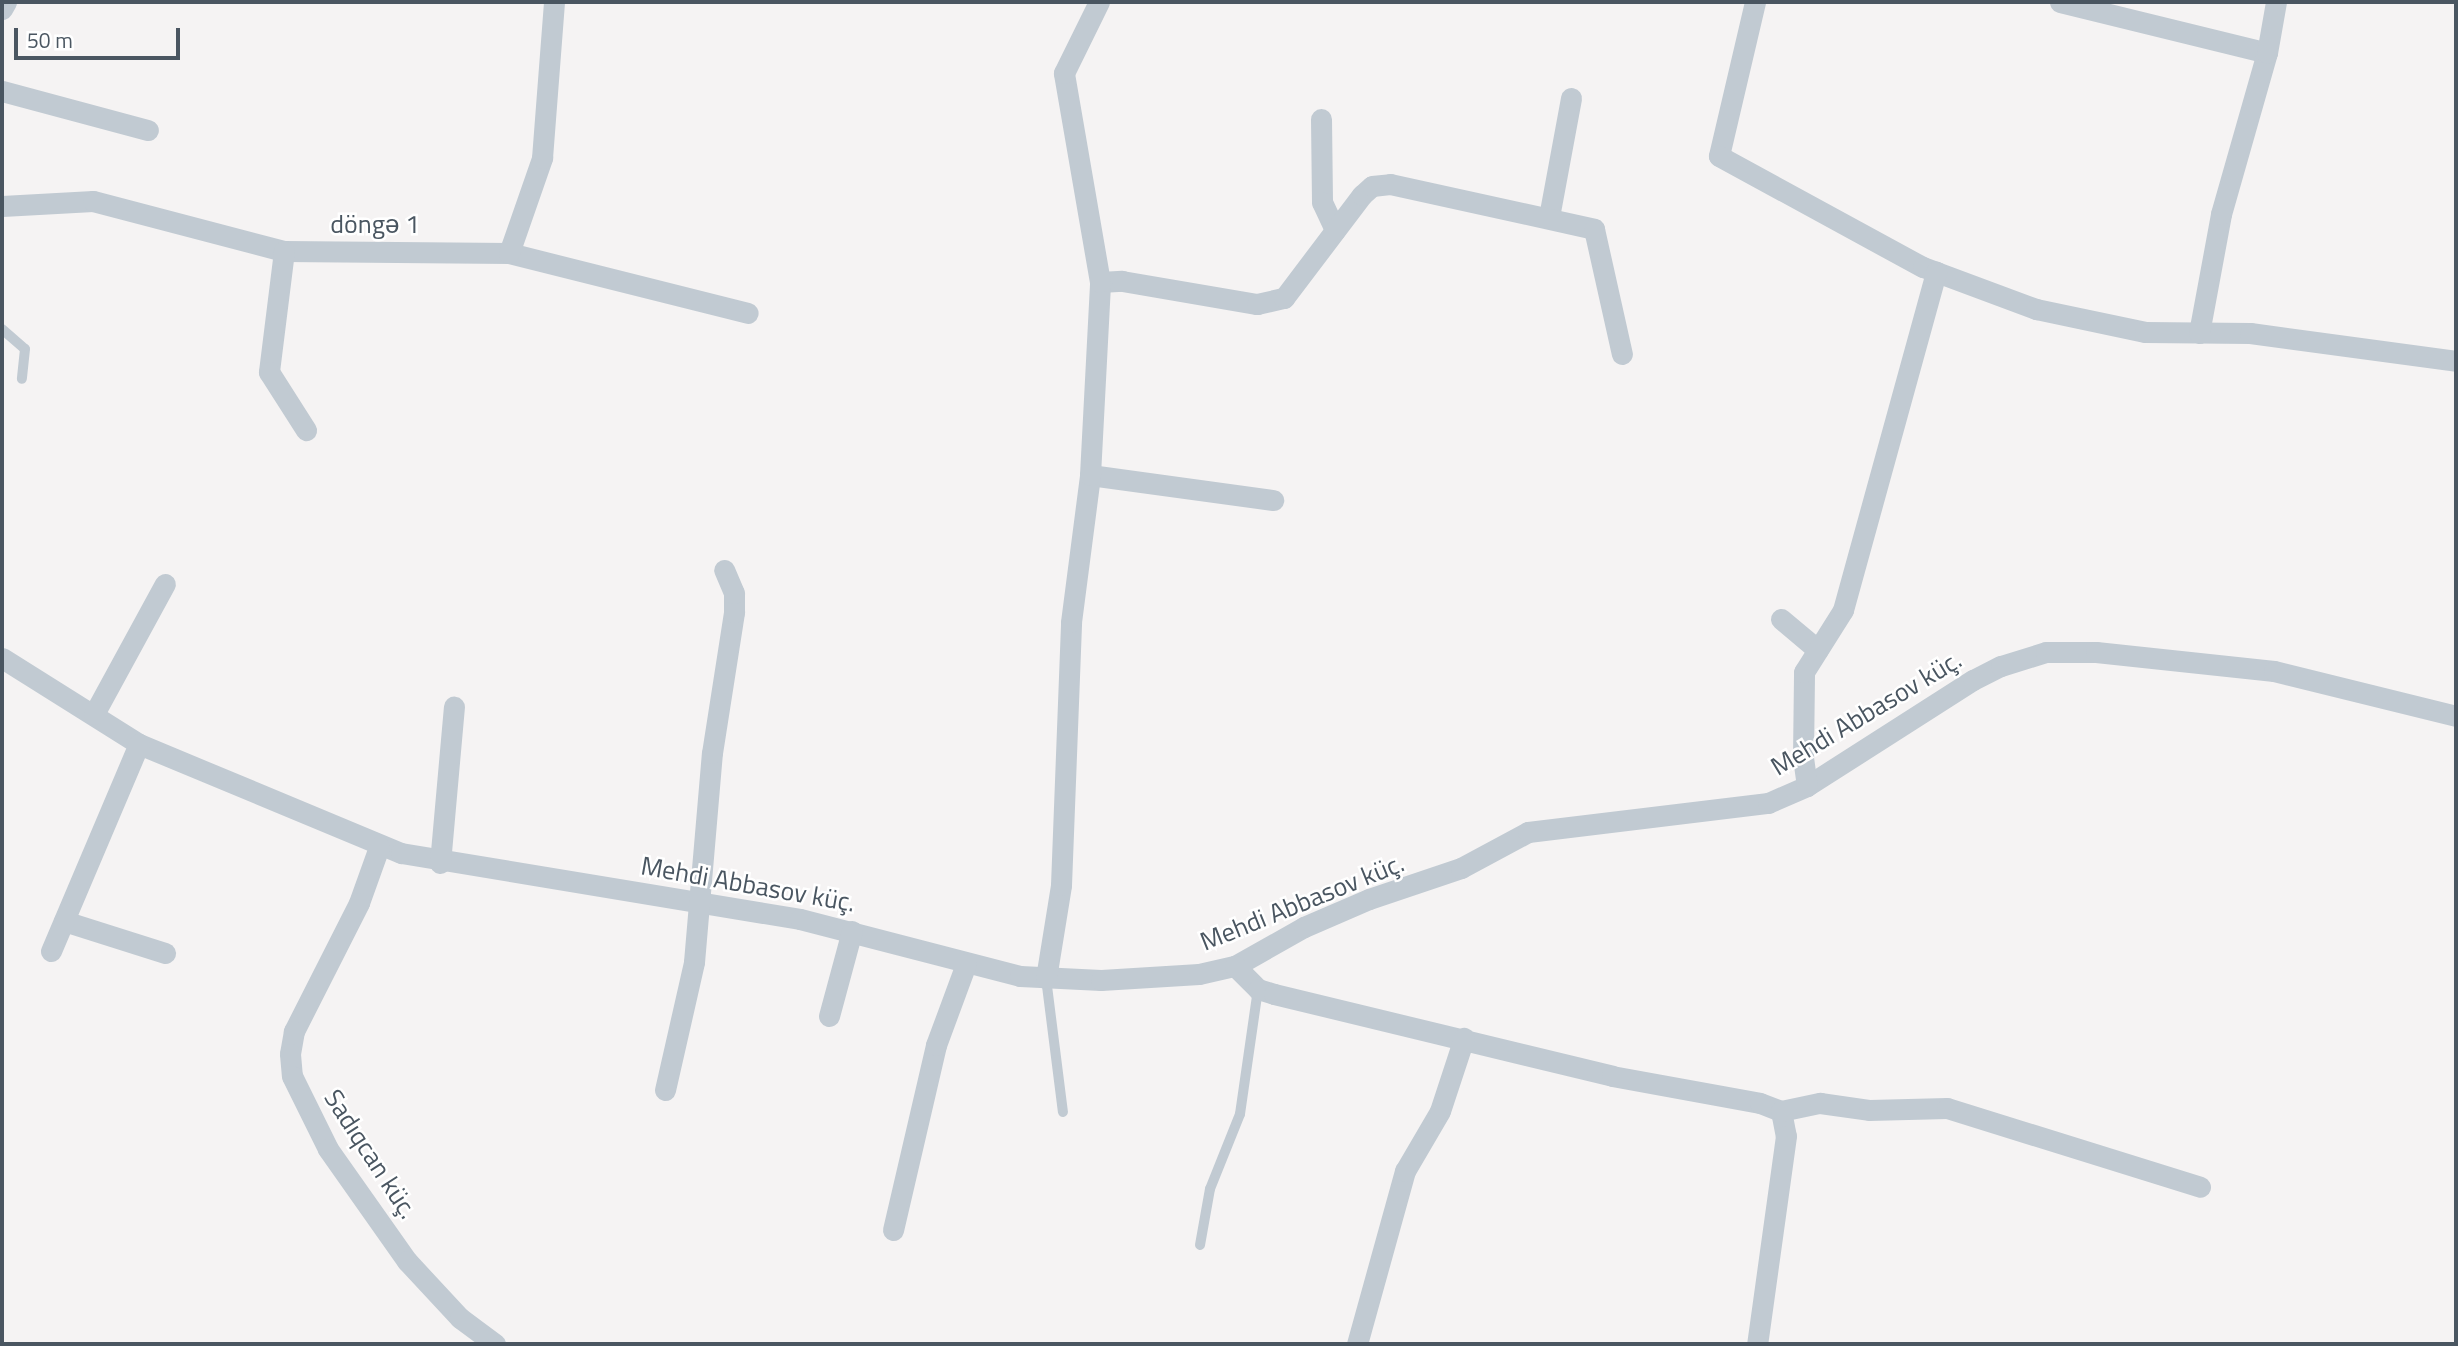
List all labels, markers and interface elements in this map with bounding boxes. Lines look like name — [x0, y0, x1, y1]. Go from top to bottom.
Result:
scale bar — [18, 14, 184, 58]
text: 50 m — [27, 24, 73, 56]
street label: döngə 1 — [330, 208, 420, 240]
street label: Mehdi Abbasov küç. — [1765, 644, 1967, 782]
street label: Mehdi Abbasov küç. — [1196, 847, 1408, 957]
street label: Mehdi Abbasov küç. — [639, 850, 857, 918]
street label: Sadıqcan küç. — [318, 1084, 424, 1224]

